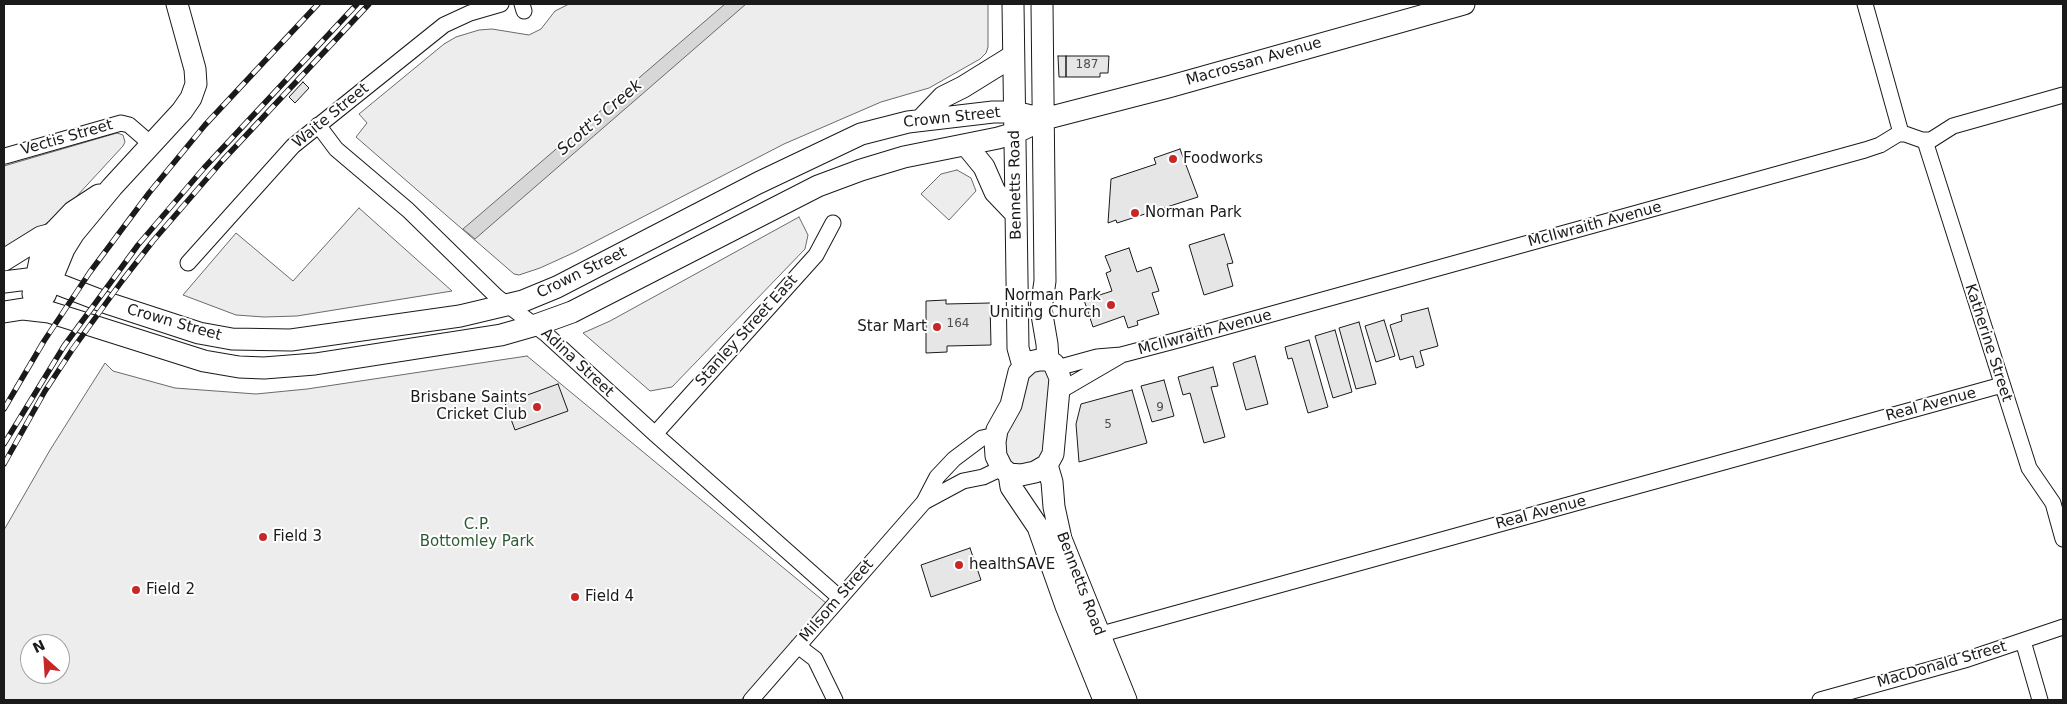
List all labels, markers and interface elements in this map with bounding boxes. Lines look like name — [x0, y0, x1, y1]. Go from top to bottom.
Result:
street label: Macrossan Avenue — [1184, 34, 1324, 90]
house number: 187 — [1076, 58, 1098, 72]
water label: Scott's Creek — [554, 76, 646, 160]
street label: Waite Street — [289, 80, 373, 152]
street label: Crown Street — [903, 104, 1001, 132]
street label: Vectis Street — [19, 116, 115, 160]
street label: Bennetts Road — [1006, 130, 1026, 240]
place label: Foodworks — [1183, 150, 1263, 168]
marker: Foodworks — [1167, 153, 1179, 165]
street label: McIlwraith Avenue — [1526, 199, 1664, 251]
place label: Norman Park — [1145, 204, 1242, 222]
marker: Norman Park — [1129, 207, 1141, 219]
street label: Crown Street — [534, 244, 630, 302]
street label: Stanley Street East — [692, 272, 802, 390]
street label: Katherine Street — [1960, 282, 2016, 404]
place label: Norman Park Uniting Church — [989, 287, 1101, 322]
marker: Norman Park Uniting Church — [1105, 299, 1117, 311]
street label: Crown Street — [125, 301, 223, 345]
street label: McIlwraith Avenue — [1136, 307, 1274, 359]
house number: 164 — [947, 317, 969, 331]
place label: Star Mart — [857, 318, 927, 336]
marker: Star Mart — [931, 321, 943, 333]
street label: Adina Street — [537, 325, 617, 401]
street label: Real Avenue — [1884, 384, 1978, 426]
place label: Brisbane Saints Cricket Club — [410, 389, 527, 424]
marker: Brisbane Saints Cricket Club — [531, 401, 543, 413]
house number: 9 — [1156, 401, 1164, 415]
house number: 5 — [1104, 418, 1112, 432]
street label: Real Avenue — [1494, 492, 1588, 534]
park label: C.P. Bottomley Park — [420, 516, 534, 551]
place label: Field 3 — [273, 528, 322, 546]
street label: Bennetts Road — [1052, 530, 1108, 638]
marker: Field 3 — [257, 531, 269, 543]
street label: Milsom Street — [796, 556, 878, 646]
place label: healthSAVE — [969, 556, 1055, 574]
marker: healthSAVE — [953, 559, 965, 571]
place label: Field 2 — [146, 581, 195, 599]
marker: Field 2 — [130, 584, 142, 596]
place label: Field 4 — [585, 588, 634, 606]
marker: Field 4 — [569, 591, 581, 603]
north arrow — [20, 634, 70, 684]
text: N — [30, 637, 48, 656]
street label: MacDonald Street — [1875, 638, 2009, 692]

